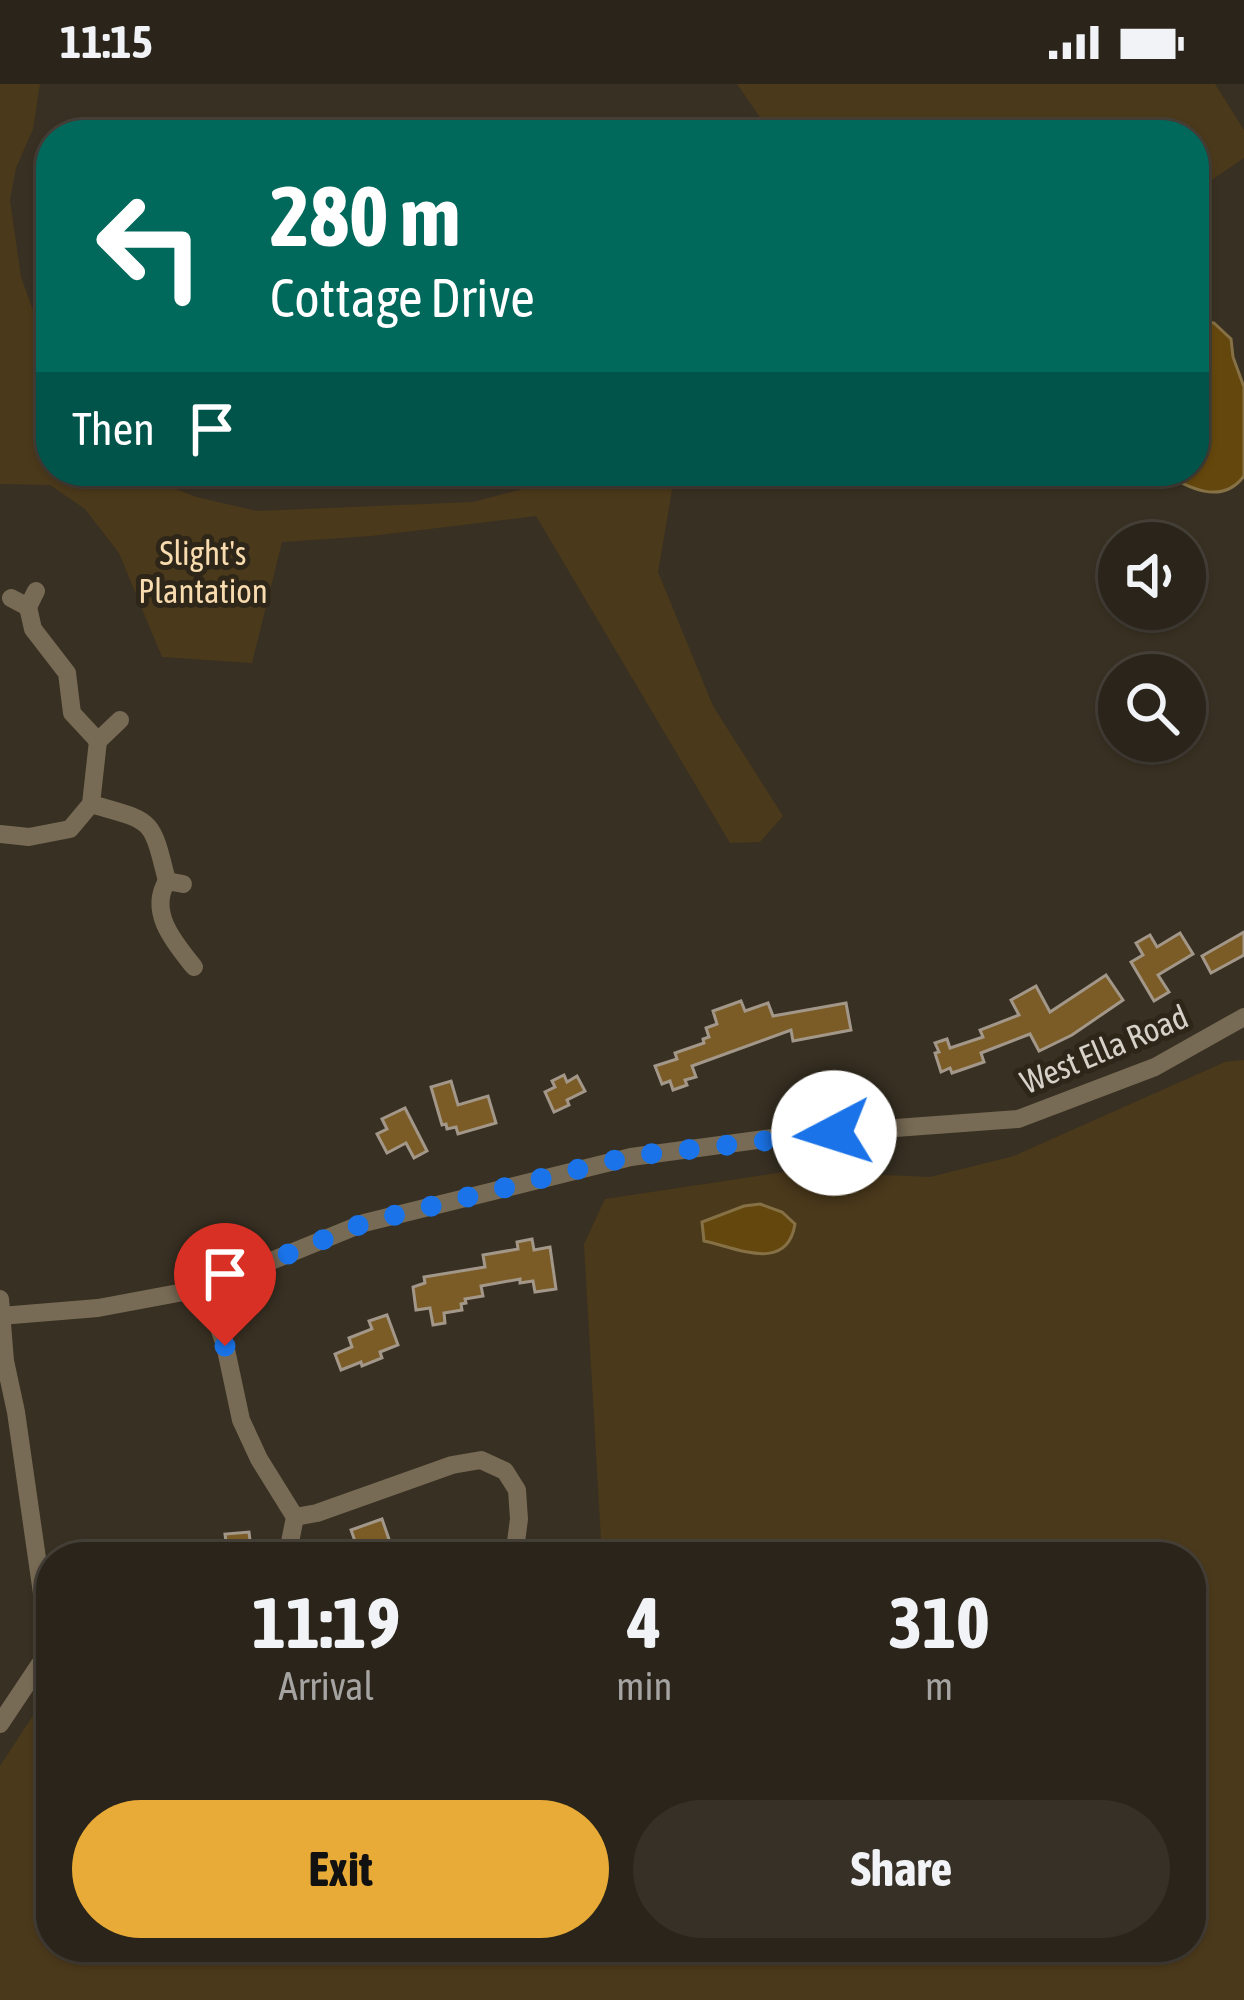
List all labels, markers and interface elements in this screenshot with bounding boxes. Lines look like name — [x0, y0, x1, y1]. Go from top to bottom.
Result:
text: 11:15 — [60, 16, 153, 68]
icon: left — [72, 168, 228, 324]
text: 280 m — [270, 168, 460, 264]
text: Cottage Drive — [270, 267, 535, 328]
icon: arrive — [179, 396, 245, 462]
text: Then — [72, 403, 155, 455]
map controls — [1098, 522, 1206, 762]
button: sound — [1098, 522, 1206, 630]
park label: Slight's Plantation — [138, 534, 268, 610]
button: search — [1098, 654, 1206, 762]
street label: West Ella Road — [1015, 997, 1193, 1101]
position arrow — [771, 1070, 897, 1196]
pin — [174, 1223, 276, 1346]
icon: arrive — [192, 1241, 258, 1307]
text: 11:19 — [252, 1581, 400, 1663]
text: 4 — [627, 1581, 661, 1663]
text: 310 — [888, 1581, 990, 1663]
text: Arrival — [279, 1664, 374, 1708]
text: min — [616, 1664, 672, 1708]
text: m — [925, 1664, 953, 1708]
button: Exit — [72, 1800, 609, 1938]
button: Share — [633, 1800, 1170, 1938]

